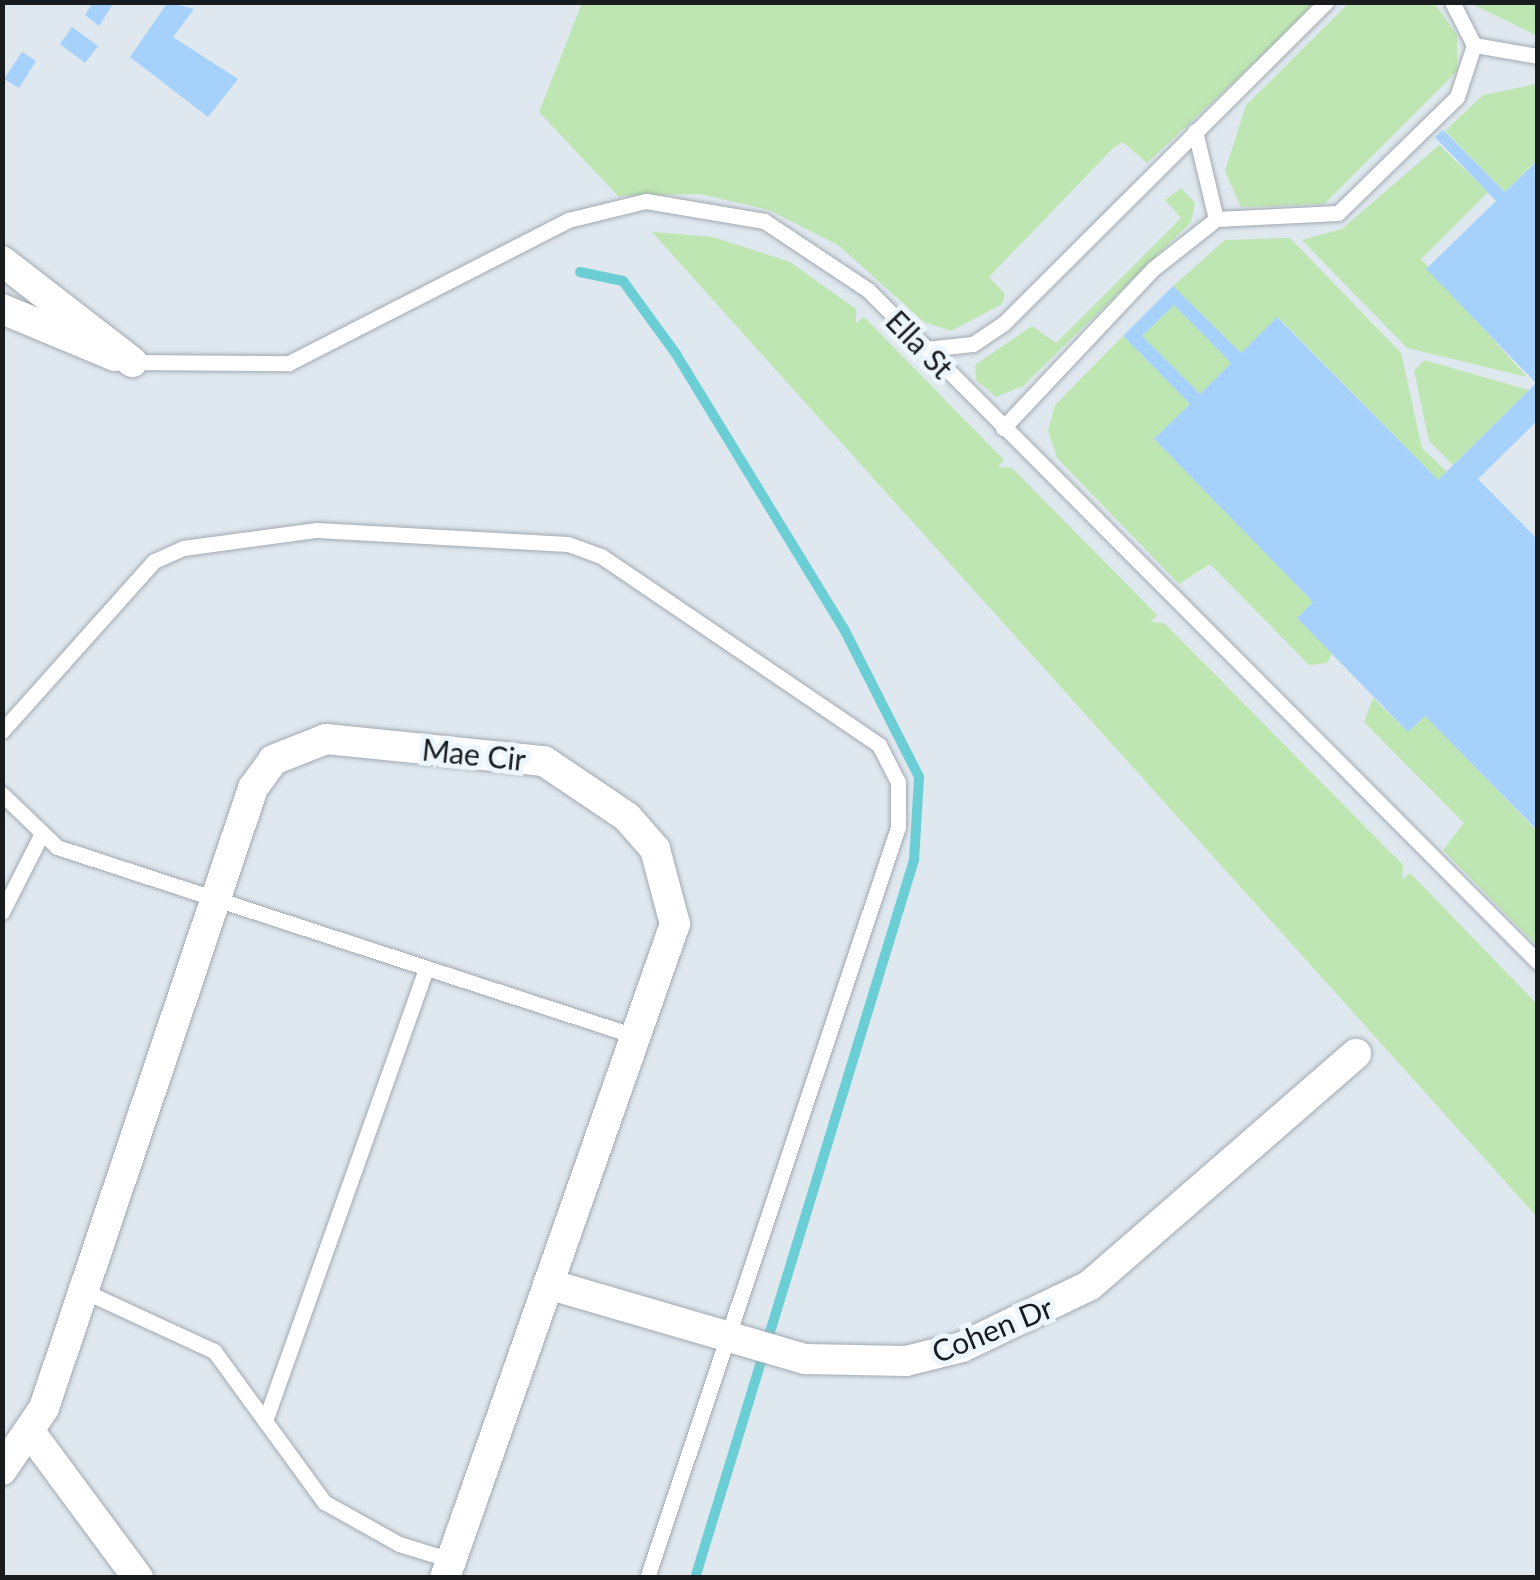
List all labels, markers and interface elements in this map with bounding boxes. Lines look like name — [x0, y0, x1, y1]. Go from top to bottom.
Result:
street label: Ella St — [879, 303, 961, 385]
street label: Mae Cir — [420, 731, 528, 777]
street label: Cohen Dr — [926, 1288, 1058, 1370]

